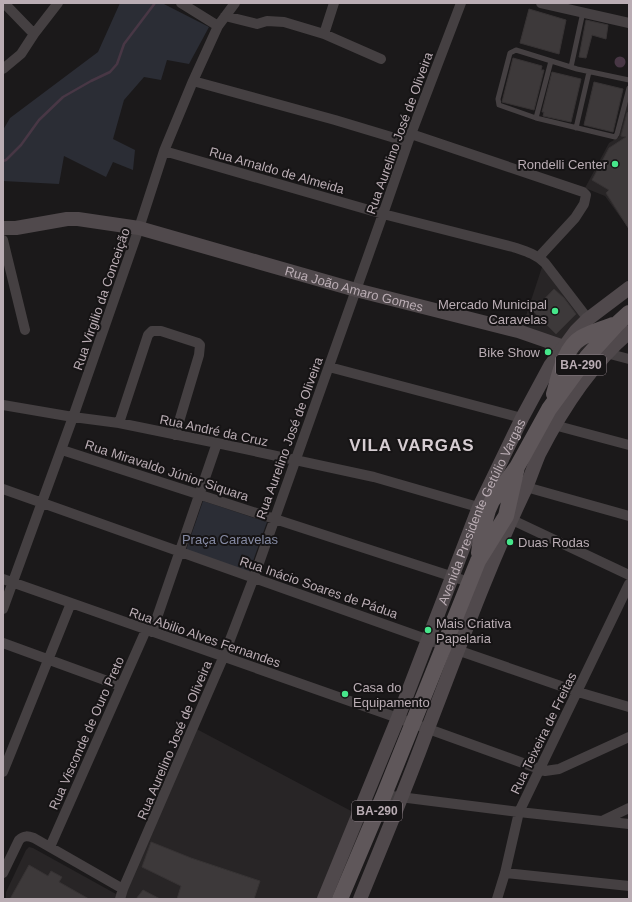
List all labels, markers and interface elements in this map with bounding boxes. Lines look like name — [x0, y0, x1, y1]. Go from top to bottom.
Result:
street label: Rua Aurelino José de Oliveira — [363, 49, 436, 216]
street label: Rua Arnaldo de Almeida — [208, 144, 347, 197]
place label: Rondelli Center — [517, 157, 608, 172]
marker: Rondelli Center — [610, 159, 620, 169]
street label: Rua Virgilio da Conceição — [70, 226, 133, 372]
street label: Rua João Amaro Gomes — [283, 263, 425, 315]
place label: Mercado Municipal Caravelas — [438, 297, 547, 327]
marker: Mercado Municipal Caravelas — [550, 306, 560, 316]
place label: Bike Show — [479, 345, 541, 360]
marker: Bike Show — [543, 347, 553, 357]
street label: Rua Aurelino José de Oliveira — [253, 354, 326, 521]
road number: BA-290 — [556, 355, 606, 375]
street label: Rua André da Cruz — [158, 412, 270, 449]
street label: Avenida Presidente Getúlio Vargas — [435, 416, 529, 607]
district label: VILA VARGAS — [349, 436, 475, 455]
street label: Rua Miravaldo Júnior Siquara — [83, 437, 251, 504]
park label: Praça Caravelas — [182, 532, 279, 547]
place label: Duas Rodas — [518, 535, 590, 550]
marker: Duas Rodas — [505, 537, 515, 547]
street label: Rua Inácio Soares de Pádua — [238, 553, 401, 622]
street label: Rua Abilio Alves Fernandes — [127, 605, 283, 671]
place label: Mais Criativa Papelaria — [436, 616, 512, 646]
marker: Mais Criativa Papelaria — [423, 625, 433, 635]
street label: Rua Visconde de Ouro Preto — [46, 654, 127, 812]
street label: Rua Aurelino José de Oliveira — [134, 658, 215, 822]
street label: Rua Teixeira de Freitas — [507, 670, 580, 796]
place label: Casa do Equipamento — [353, 680, 430, 710]
marker: Casa do Equipamento — [340, 689, 350, 699]
road number: BA-290 — [352, 801, 402, 821]

